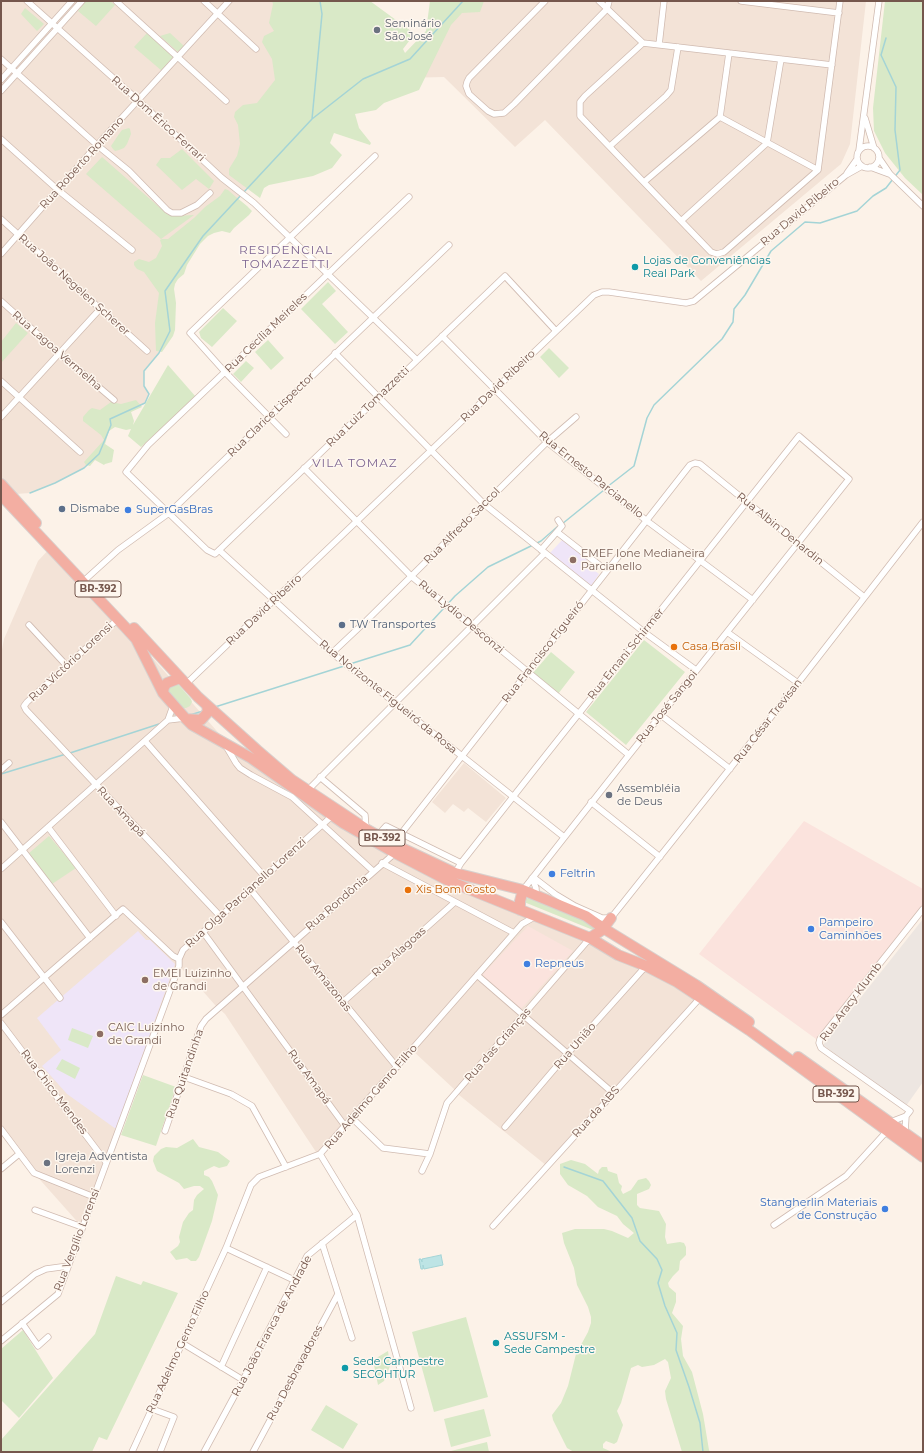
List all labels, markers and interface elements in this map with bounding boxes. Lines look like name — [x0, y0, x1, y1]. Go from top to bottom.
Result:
place label: Seminário São José — [385, 17, 441, 43]
marker: Seminário São José — [372, 25, 382, 35]
street label: Rua Dom Érico Ferrari — [109, 74, 207, 164]
street label: Rua Roberto Romano — [37, 114, 127, 212]
street label: Rua David Ribeiro — [758, 175, 842, 249]
street label: Rua João Negelen Scherer — [16, 231, 132, 339]
district label: RESIDENCIAL TOMAZZETTI — [239, 243, 333, 271]
place label: Lojas de Conveniências Real Park — [643, 254, 771, 280]
marker: Lojas de Conveniências Real Park — [630, 262, 640, 272]
street label: Rua Cecília Meireles — [222, 290, 310, 376]
street label: Rua Lagoa Vermelha — [9, 308, 105, 394]
street label: Rua David Ribeiro — [458, 347, 538, 425]
street label: Rua Luiz Tomazzetti — [324, 364, 412, 450]
street label: Rua Clarice Lispector — [225, 370, 317, 460]
street label: Rua Ernesto Parcianello — [536, 429, 646, 521]
district label: VILA TOMAZ — [312, 456, 398, 470]
street label: Rua Alfredo Saccol — [421, 485, 503, 567]
street label: Rua Albin Denardin — [734, 490, 826, 568]
place label: Dismabe — [70, 502, 120, 516]
place label: SuperGasBras — [136, 503, 213, 517]
marker: Dismabe — [57, 504, 67, 514]
marker: SuperGasBras — [123, 505, 133, 515]
place label: EMEF Ione Medianeira Parcianello — [581, 547, 705, 573]
marker: EMEF Ione Medianeira Parcianello — [568, 555, 578, 565]
street label: Rua David Ribeiro — [223, 572, 305, 648]
street label: Rua Lydio Desconzi — [416, 577, 506, 657]
road number: BR-392 — [75, 581, 121, 597]
street label: Rua Francisco Figueiró — [499, 599, 587, 705]
street label: Rua Ernani Schirmer — [585, 606, 667, 702]
place label: TW Transportes — [350, 618, 436, 632]
street label: Rua Victório Lorensi — [26, 620, 116, 704]
marker: TW Transportes — [337, 620, 347, 630]
street label: Rua Norizonte Figueiró da Rosa — [316, 637, 460, 757]
place label: Casa Brasil — [682, 640, 741, 654]
marker: Casa Brasil — [669, 642, 679, 652]
street label: Rua José Sangoi — [634, 668, 700, 746]
street label: Rua César Trevisan — [731, 676, 805, 766]
place label: Assembléia de Deus — [617, 782, 680, 808]
street label: Rua Amapá — [94, 784, 148, 840]
marker: Assembléia de Deus — [604, 790, 614, 800]
road number: BR-392 — [359, 830, 405, 846]
street label: Rua Olga Parcianello Lorenzi — [183, 835, 309, 951]
place label: Feltrin — [560, 867, 595, 881]
marker: Feltrin — [547, 869, 557, 879]
street label: Rua Rondônia — [303, 872, 371, 934]
place label: Xis Bom Gosto — [416, 883, 496, 897]
marker: Xis Bom Gosto — [403, 885, 413, 895]
place label: Pampeiro Caminhões — [819, 916, 882, 942]
street label: Rua Alagoas — [369, 924, 429, 980]
marker: Pampeiro Caminhões — [806, 924, 816, 934]
street label: Rua Amazonas — [292, 942, 354, 1014]
place label: Repneus — [535, 957, 584, 971]
marker: Repneus — [522, 959, 532, 969]
street label: Rua Aracy Klumb — [817, 960, 885, 1044]
place label: EMEI Luizinho de Grandi — [153, 967, 232, 993]
marker: EMEI Luizinho de Grandi — [140, 975, 150, 985]
street label: Rua das Crianças — [462, 1005, 534, 1085]
street label: Rua União — [551, 1020, 599, 1072]
place label: CAIC Luizinho de Grandi — [108, 1021, 185, 1047]
street label: Rua Quitandinha — [163, 1027, 207, 1121]
marker: CAIC Luizinho de Grandi — [95, 1029, 105, 1039]
street label: Rua Adelmo Genro Filho — [322, 1042, 420, 1152]
street label: Rua Chico Mendes — [18, 1047, 90, 1137]
street label: Rua Amapá — [285, 1047, 333, 1107]
street label: Rua da ABS — [570, 1084, 622, 1140]
road number: BR-392 — [813, 1086, 859, 1102]
place label: Igreja Adventista Lorenzi — [55, 1150, 148, 1176]
marker: Igreja Adventista Lorenzi — [42, 1158, 52, 1168]
street label: Rua Vergílio Lorensi — [51, 1187, 103, 1293]
place label: Stangherlin Materiais de Construção — [760, 1196, 877, 1222]
marker: Stangherlin Materiais de Construção — [880, 1204, 890, 1214]
street label: Rua João Franca de Andrade — [229, 1253, 315, 1399]
street label: Rua Adelmo Genro Filho — [144, 1288, 212, 1416]
street label: Rua Desbravadores — [264, 1323, 326, 1423]
place label: ASSUFSM - Sede Campestre — [504, 1330, 595, 1356]
marker: ASSUFSM - Sede Campestre — [491, 1338, 501, 1348]
place label: Sede Campestre SECOHTUR — [353, 1355, 444, 1381]
marker: Sede Campestre SECOHTUR — [340, 1363, 350, 1373]

